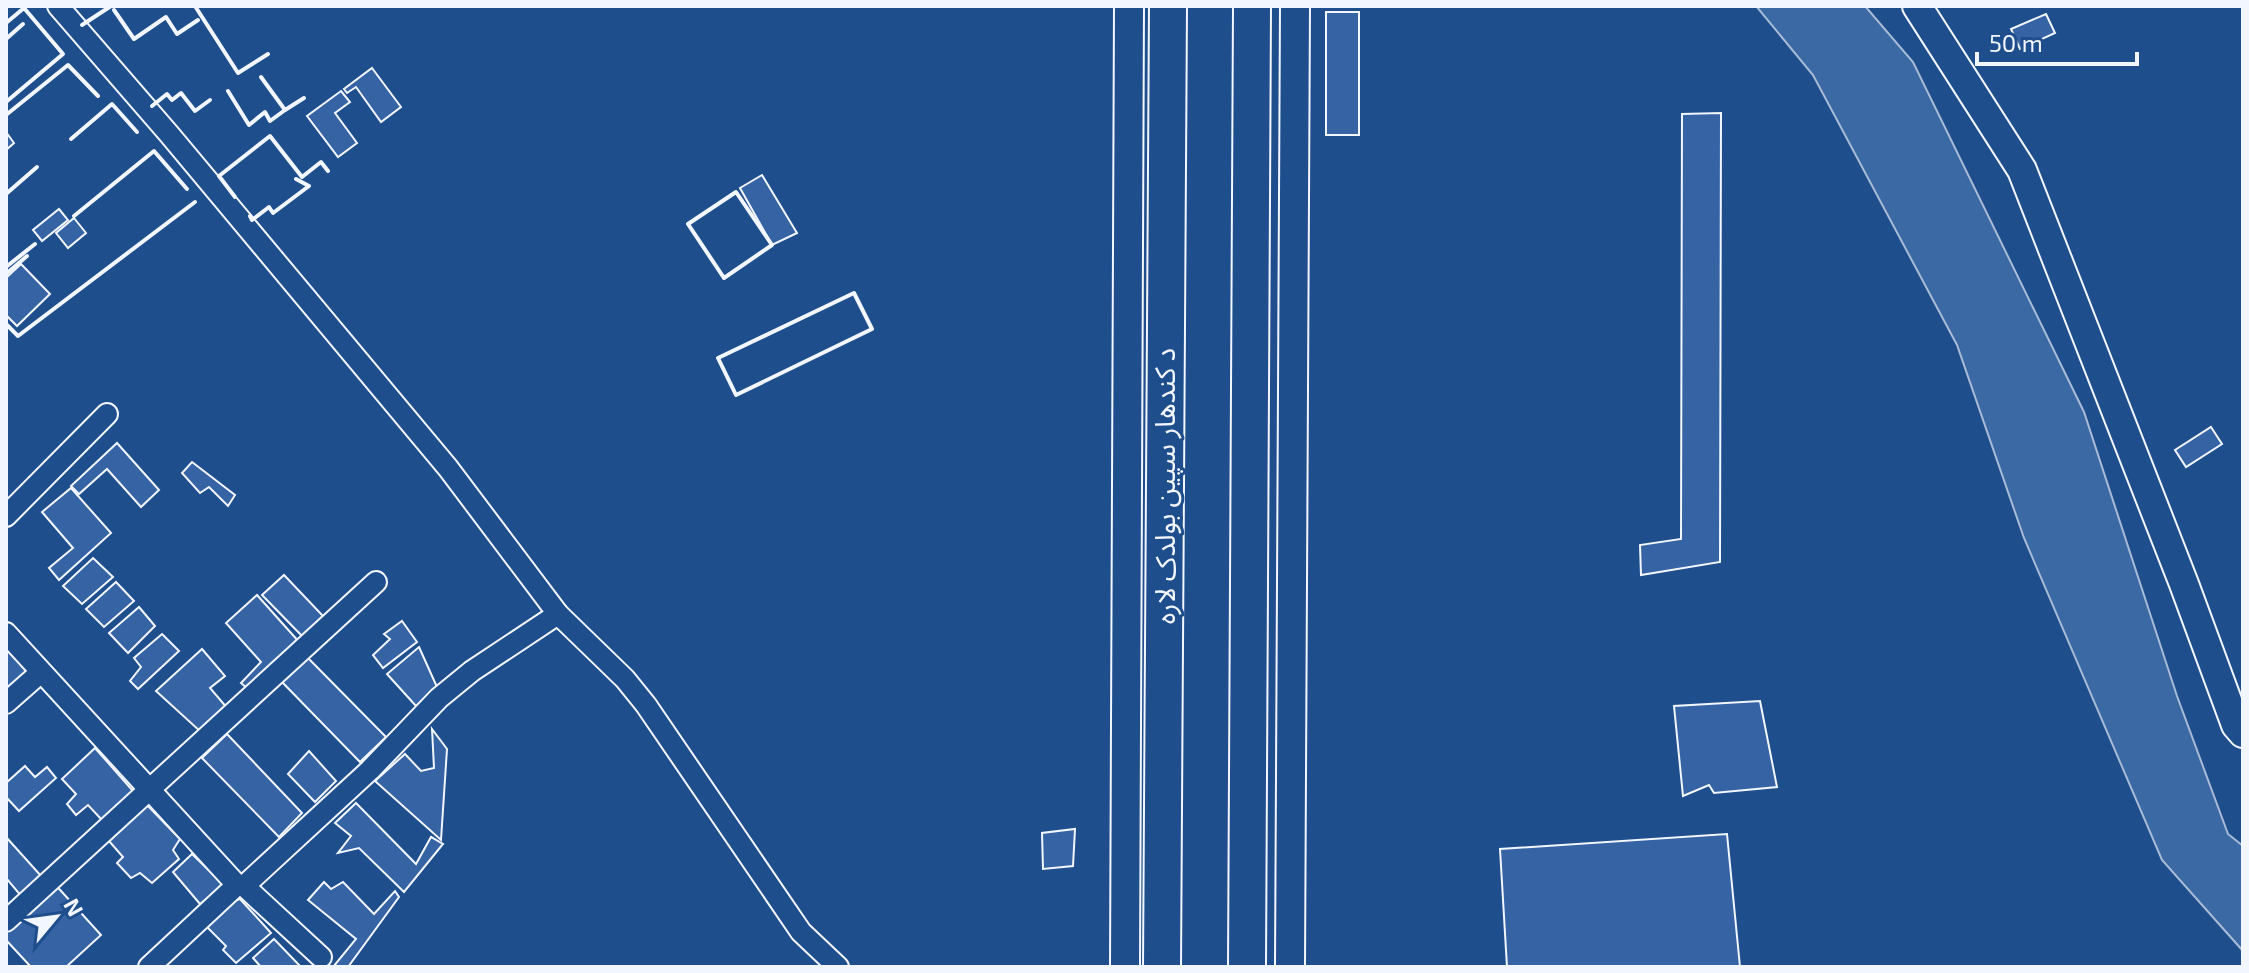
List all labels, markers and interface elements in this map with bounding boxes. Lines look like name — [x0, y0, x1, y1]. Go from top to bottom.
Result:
scale bar — [1977, 16, 2137, 66]
text: 50 m — [1989, 28, 2043, 57]
street label: د کندهار سپین بولدک لاره — [1147, 348, 1183, 624]
north arrow — [16, 877, 96, 957]
text: N — [59, 894, 90, 920]

